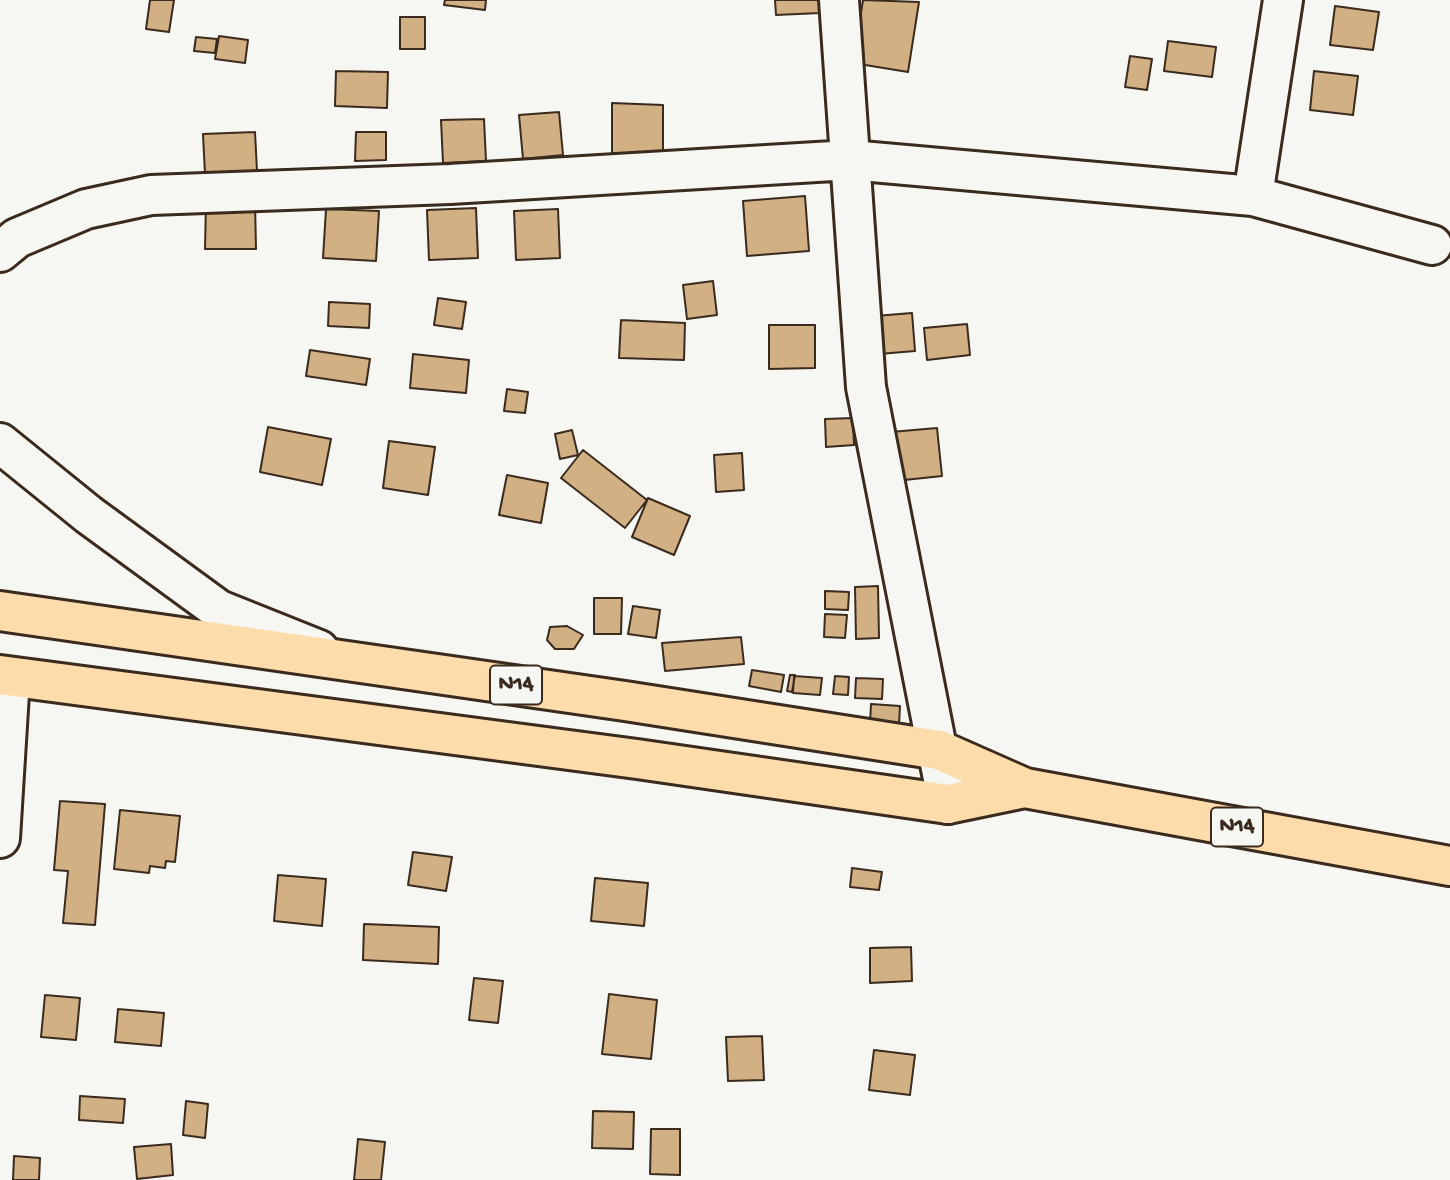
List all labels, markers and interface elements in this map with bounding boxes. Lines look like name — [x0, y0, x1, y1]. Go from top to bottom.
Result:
road number: N14 — [490, 666, 542, 705]
road number: N14 — [1211, 807, 1263, 846]

